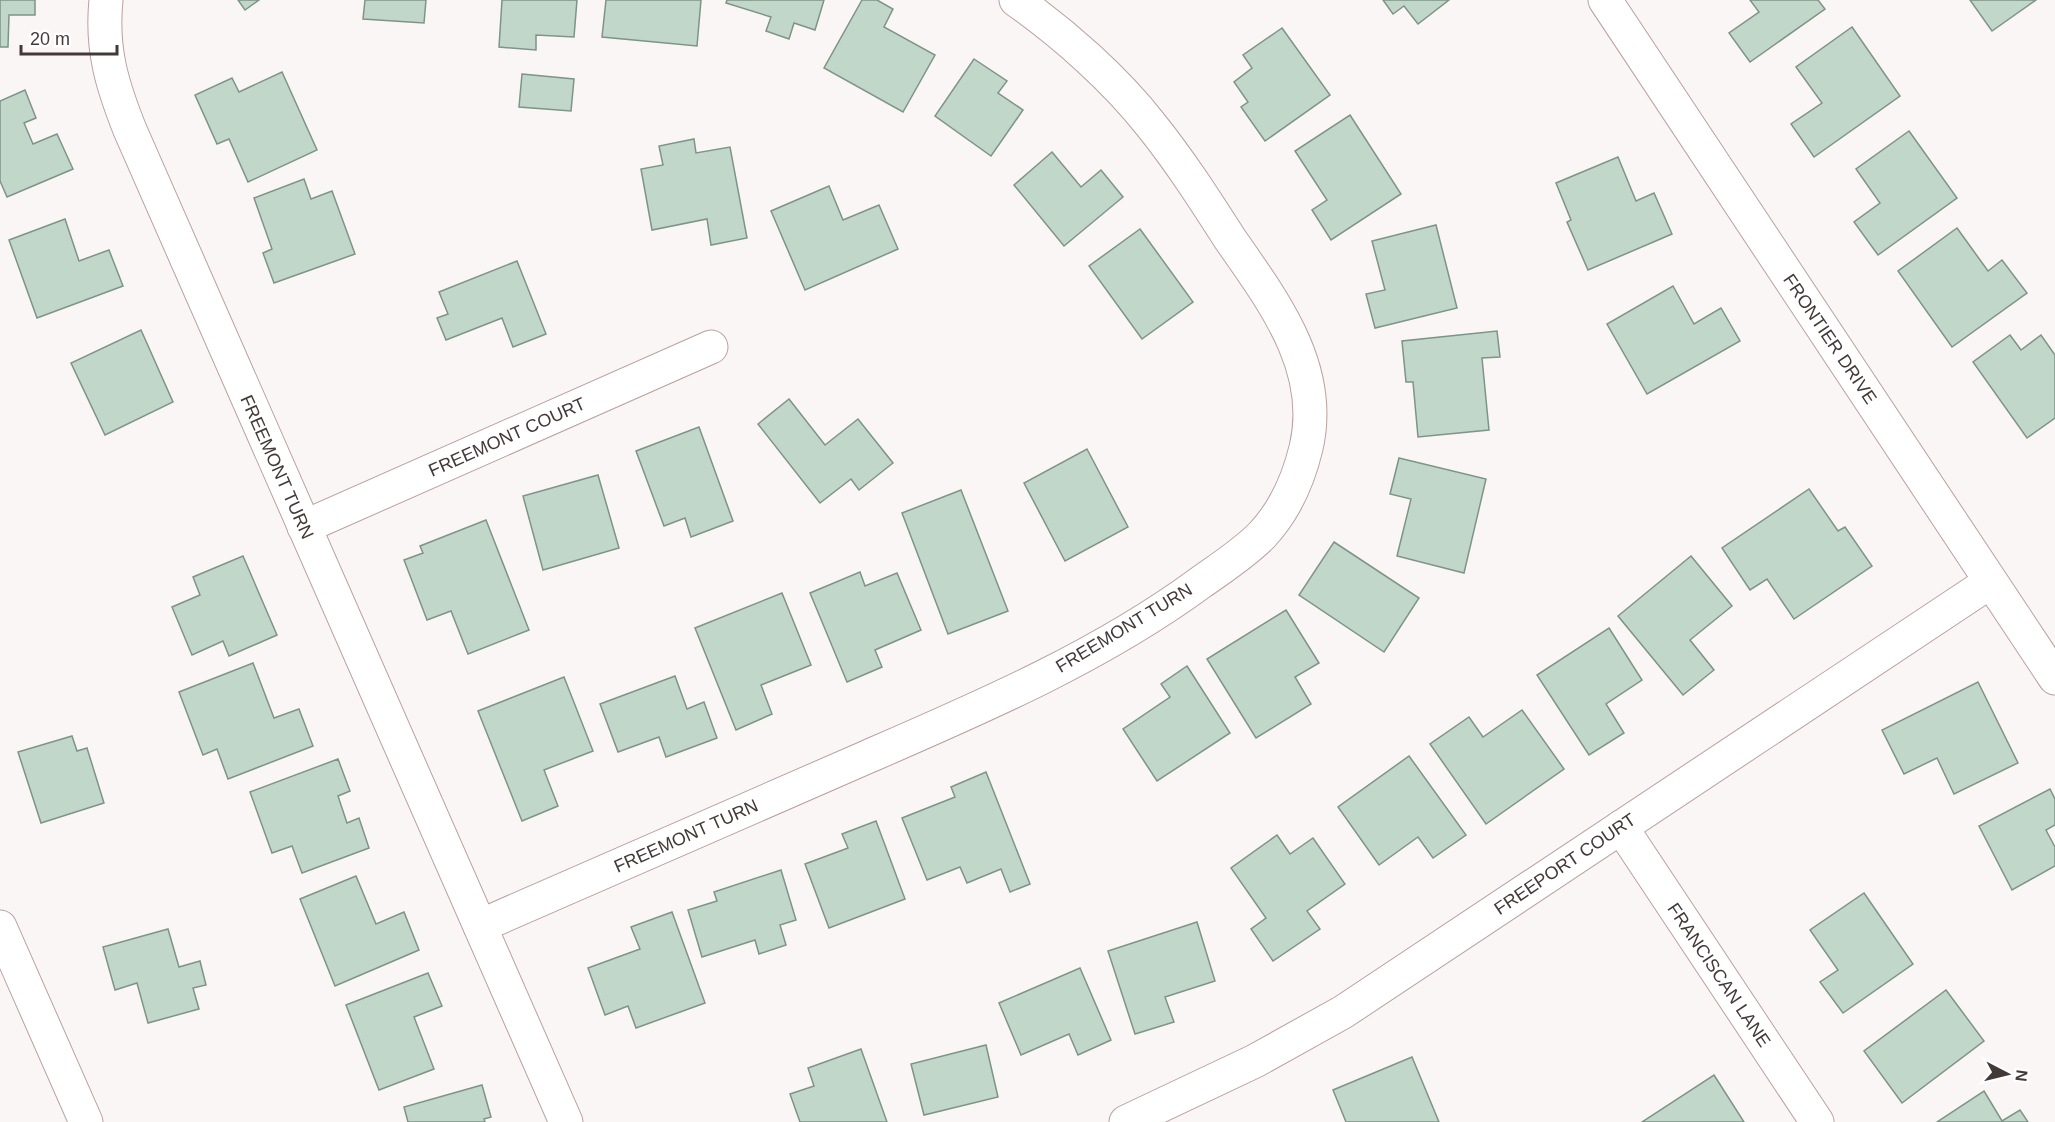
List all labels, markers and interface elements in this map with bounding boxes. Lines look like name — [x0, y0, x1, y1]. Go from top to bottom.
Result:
scale bar — [21, 18, 117, 56]
text: 20 m — [30, 29, 70, 49]
street label: FRONTIER DRIVE — [1779, 270, 1881, 408]
street label: FREEMONT TURN — [236, 392, 318, 542]
street label: FREEMONT COURT — [426, 393, 588, 481]
street label: FREEMONT TURN — [1052, 579, 1196, 677]
street label: FREEMONT TURN — [611, 795, 761, 877]
street label: FREEPORT COURT — [1491, 809, 1639, 919]
street label: FRANCISCAN LANE — [1663, 899, 1775, 1051]
north arrow — [1977, 1044, 2037, 1104]
text: N — [2012, 1069, 2031, 1083]

